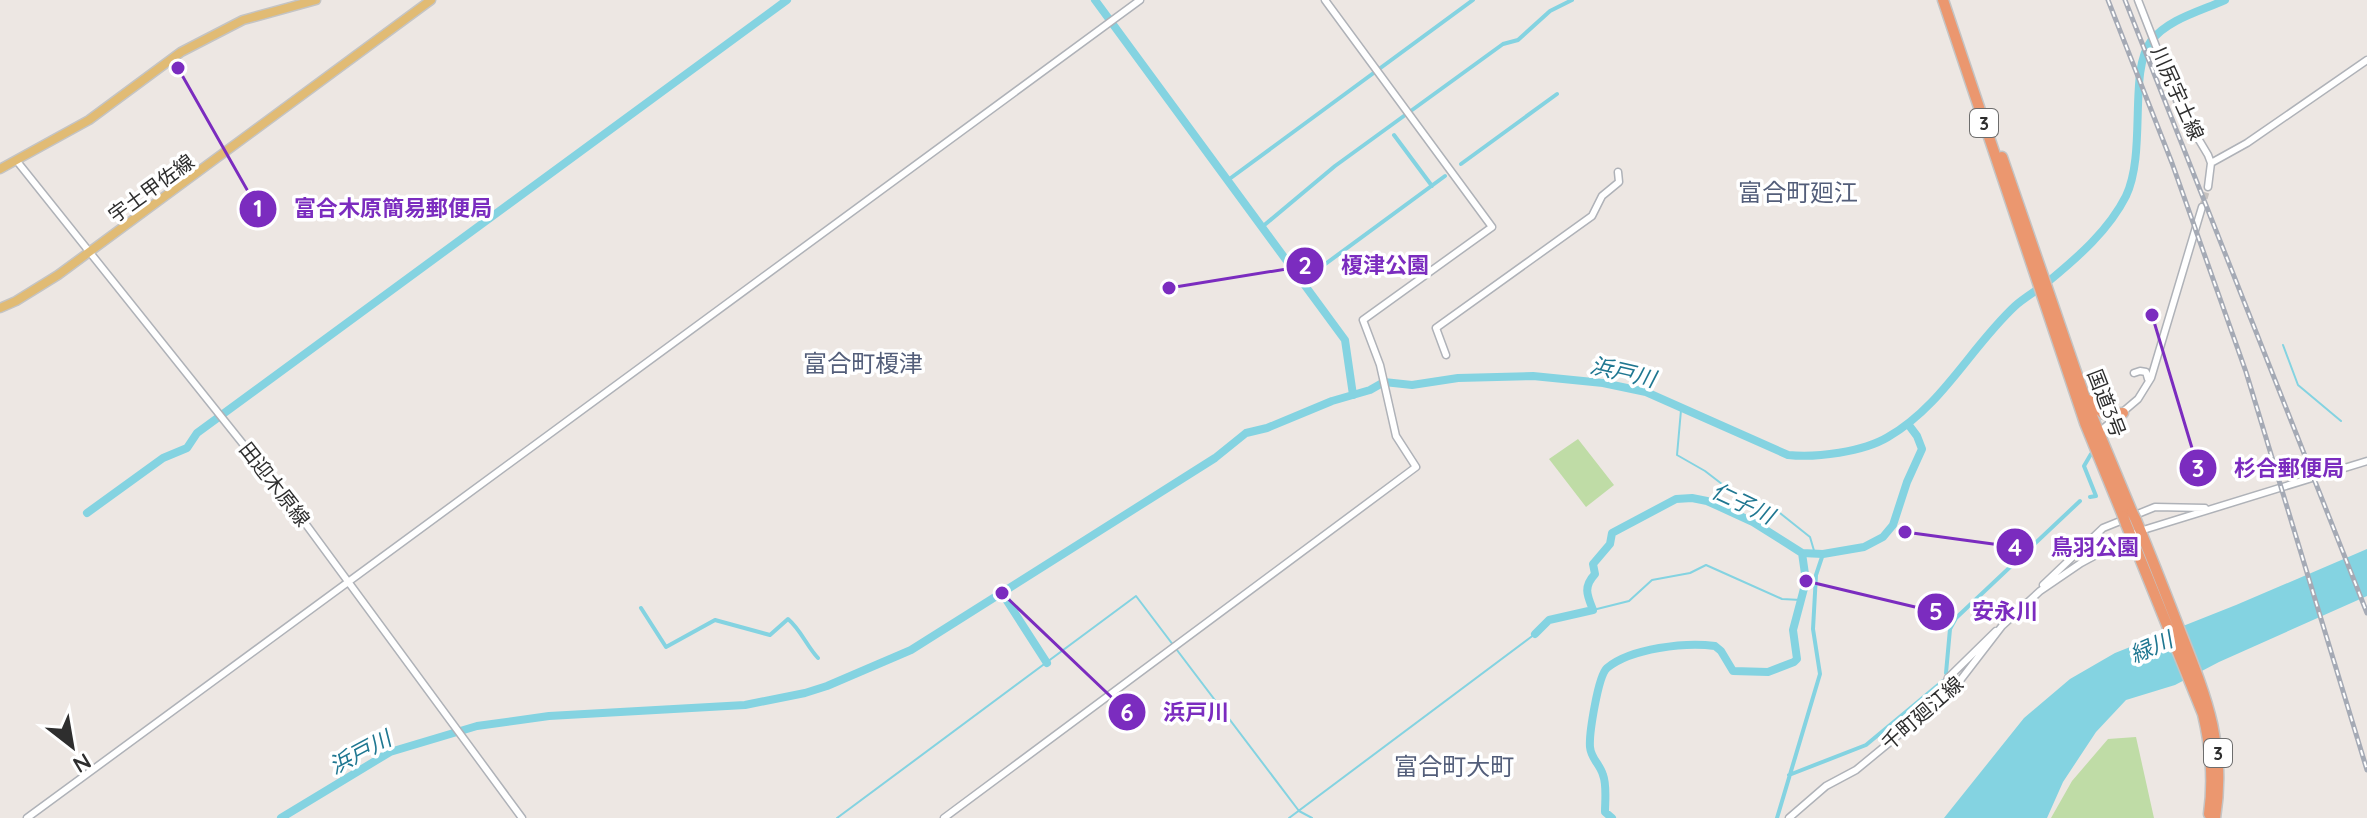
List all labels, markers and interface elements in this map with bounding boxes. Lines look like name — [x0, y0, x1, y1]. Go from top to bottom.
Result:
street label: 川尻宇土線 — [2146, 42, 2210, 144]
road number: 3 — [1970, 109, 1998, 137]
street label: 宇土甲佐線 — [103, 148, 199, 228]
district label: 富合町廻江 — [1738, 177, 1858, 207]
callout: 富合木原簡易郵便局 — [238, 186, 508, 232]
text: 1 — [253, 193, 263, 223]
text: 富合木原簡易郵便局 — [294, 194, 492, 222]
callout: 榎津公園 — [1285, 243, 1445, 289]
text: 2 — [1298, 250, 1312, 280]
text: 榎津公園 — [1341, 251, 1429, 279]
district label: 富合町榎津 — [803, 348, 923, 378]
water label: 浜戸川 — [1588, 351, 1660, 394]
street label: 国道3号 — [2083, 366, 2131, 440]
street label: 田迎木原線 — [234, 437, 316, 531]
callout: 杉合郵便局 — [2178, 445, 2360, 491]
text: 3 — [2192, 453, 2204, 483]
text: 杉合郵便局 — [2234, 454, 2344, 482]
water label: 仁子川 — [1707, 476, 1781, 530]
callout: 鳥羽公園 — [1995, 524, 2155, 570]
text: 4 — [2008, 532, 2022, 562]
text: 鳥羽公園 — [2051, 533, 2139, 561]
callout: 安永川 — [1916, 589, 2054, 635]
text: 5 — [1929, 596, 1943, 626]
text: 安永川 — [1972, 597, 2038, 625]
water label: 緑川 — [2125, 624, 2179, 669]
street label: 千町廻江線 — [1876, 671, 1968, 755]
callout: 浜戸川 — [1107, 689, 1245, 735]
text: 6 — [1120, 697, 1134, 727]
text: 浜戸川 — [1163, 698, 1229, 726]
north arrow — [32, 706, 112, 786]
water label: 浜戸川 — [324, 723, 397, 780]
road number: 3 — [2204, 739, 2232, 767]
text: N — [68, 747, 96, 779]
district label: 富合町大町 — [1394, 751, 1514, 781]

